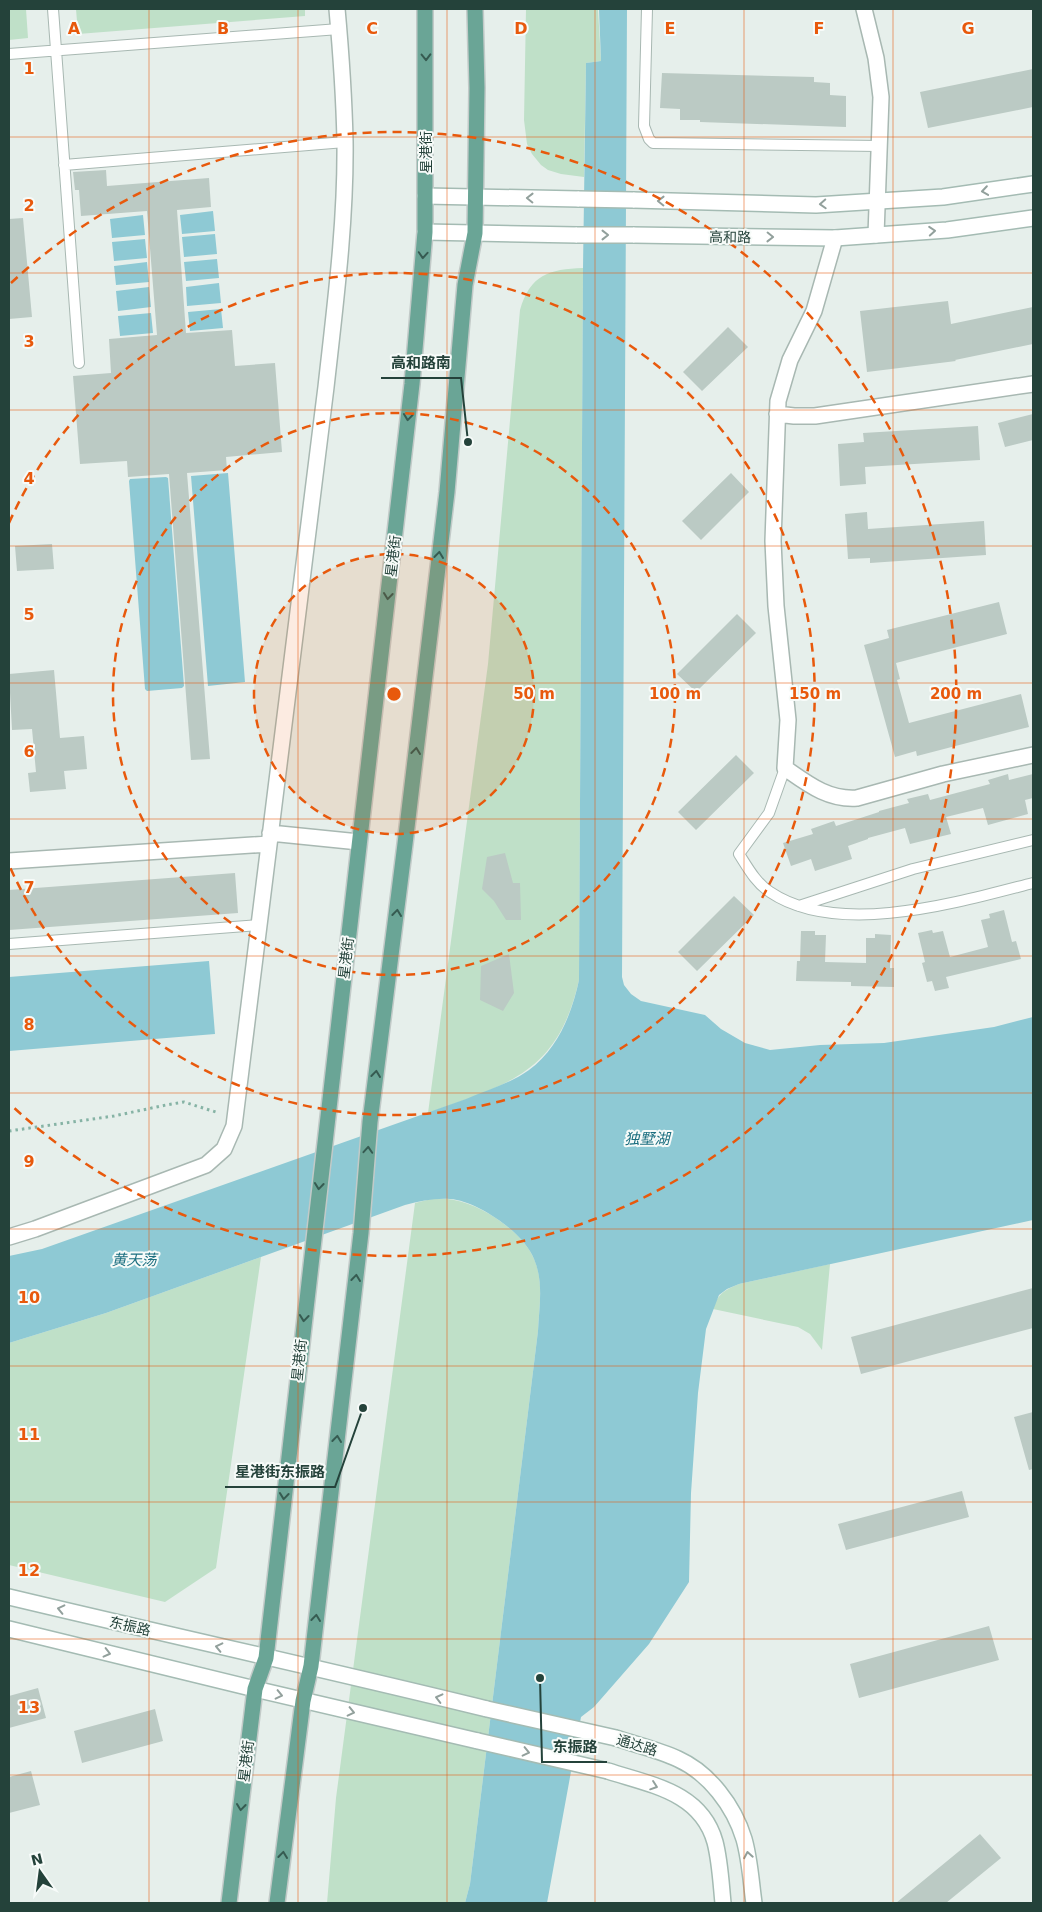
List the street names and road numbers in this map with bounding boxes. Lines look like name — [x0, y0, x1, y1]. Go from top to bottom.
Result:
street label: 星港街 — [418, 131, 434, 173]
street label: 高和路 — [709, 229, 751, 245]
street label: 星港街 — [383, 534, 403, 578]
street label: 星港街 — [336, 936, 356, 980]
street label: 星港街 — [289, 1338, 309, 1382]
street label: 东振路 — [108, 1613, 152, 1639]
street label: 通达路 — [615, 1731, 659, 1759]
street label: 星港街 — [236, 1739, 256, 1783]

